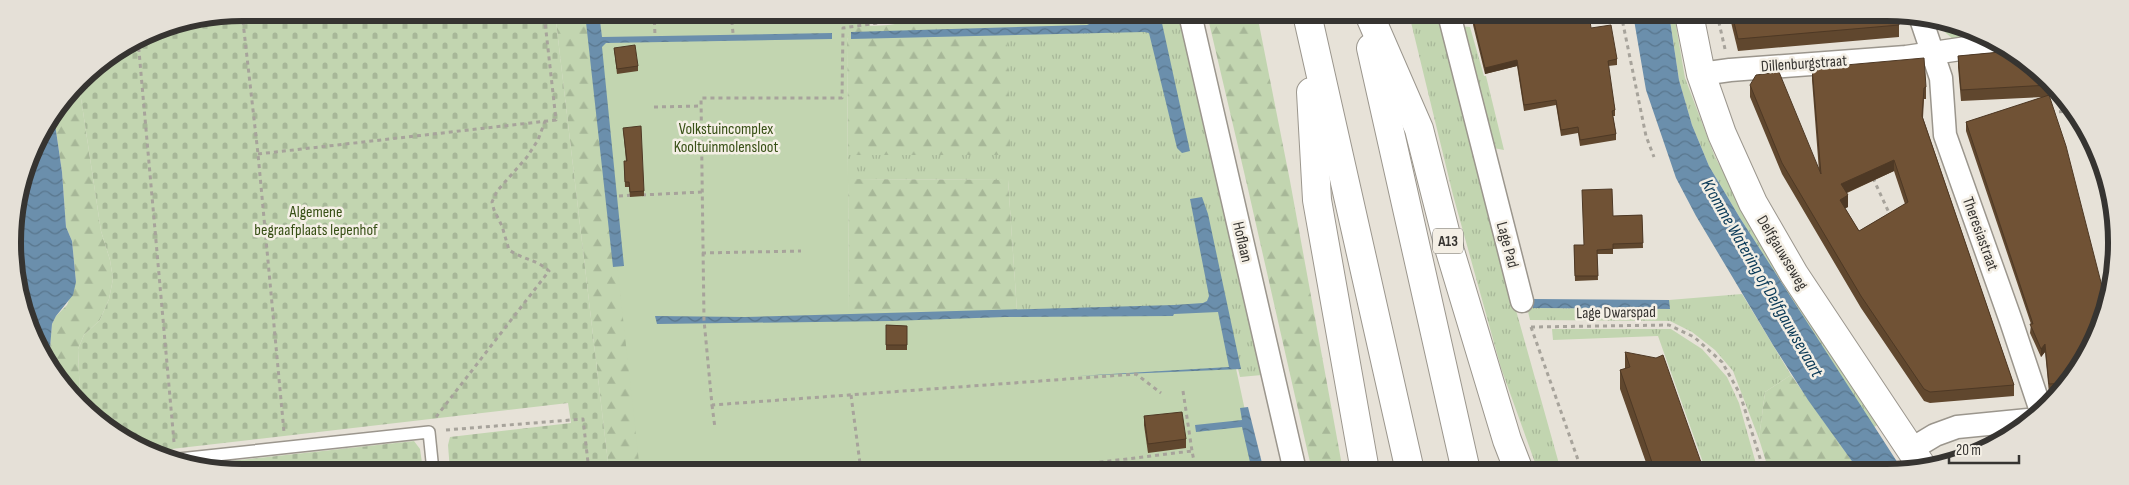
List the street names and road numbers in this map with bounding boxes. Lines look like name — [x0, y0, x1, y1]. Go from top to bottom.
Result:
street label: Dillenburgstraat — [1760, 52, 1848, 76]
street label: Theresiastraat — [1958, 194, 2002, 274]
street label: Delfgauwseweg — [1752, 212, 1812, 294]
street label: Hoflaan — [1228, 220, 1256, 264]
street label: Lage Pad — [1492, 220, 1522, 270]
road number: A13 — [1433, 228, 1463, 254]
street label: Lage Dwarspad — [1576, 303, 1656, 323]

